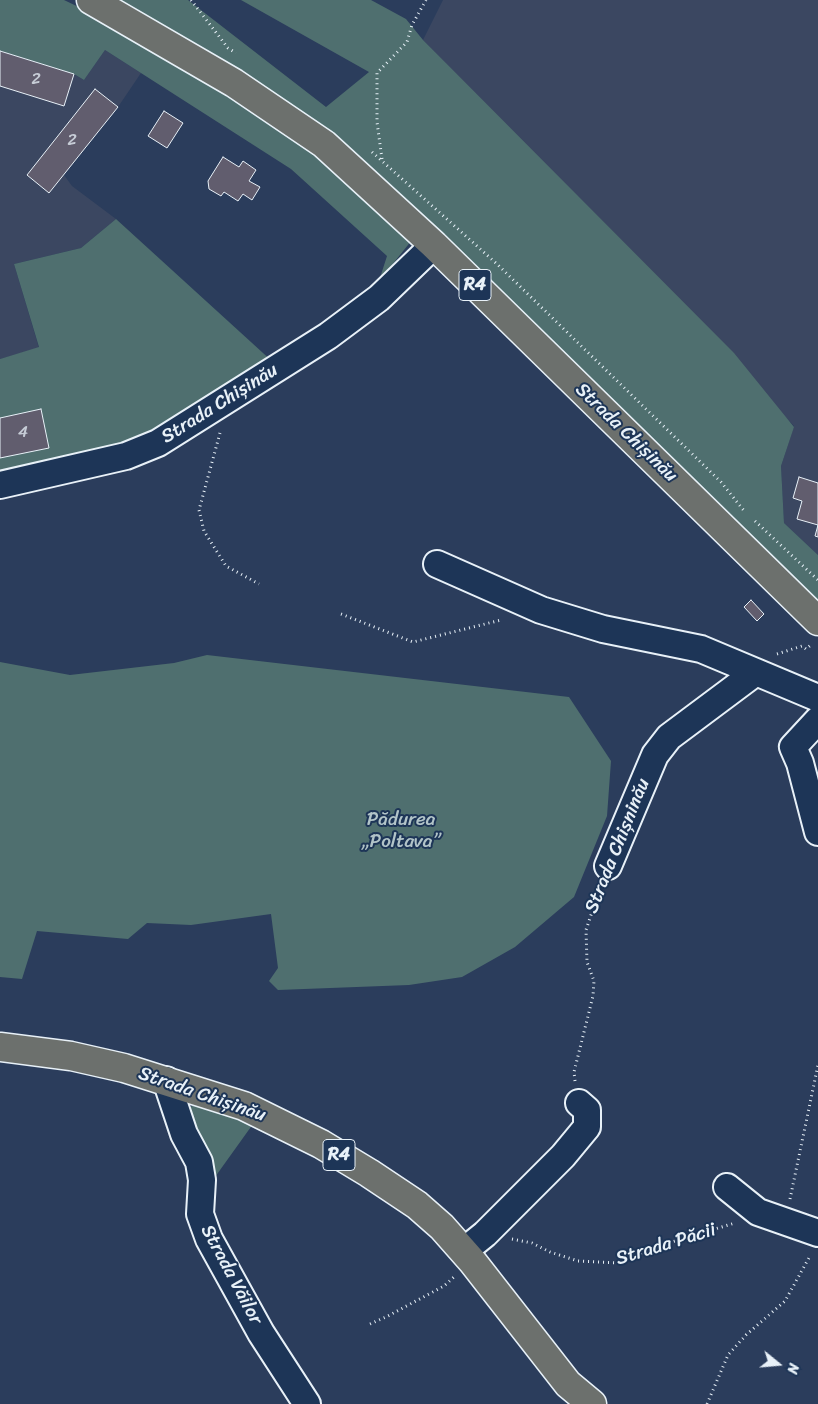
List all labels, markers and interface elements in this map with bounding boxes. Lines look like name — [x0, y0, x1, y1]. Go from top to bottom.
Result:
house number: 2 — [31, 70, 41, 90]
house number: 2 — [67, 131, 77, 151]
road number: R4 — [459, 270, 491, 300]
street label: Strada Chișinău — [158, 359, 282, 449]
street label: Strada Chișinău — [570, 379, 682, 487]
house number: 4 — [18, 423, 28, 443]
street label: Strada Chișninău — [581, 775, 655, 917]
park label: Pădurea „Poltava” — [362, 809, 440, 853]
street label: Strada Chișinău — [135, 1063, 269, 1127]
road number: R4 — [323, 1140, 355, 1170]
street label: Strada Păcii — [613, 1219, 719, 1271]
street label: Strada Văilor — [195, 1221, 267, 1329]
north arrow — [753, 1339, 803, 1389]
text: N — [779, 1360, 806, 1377]

